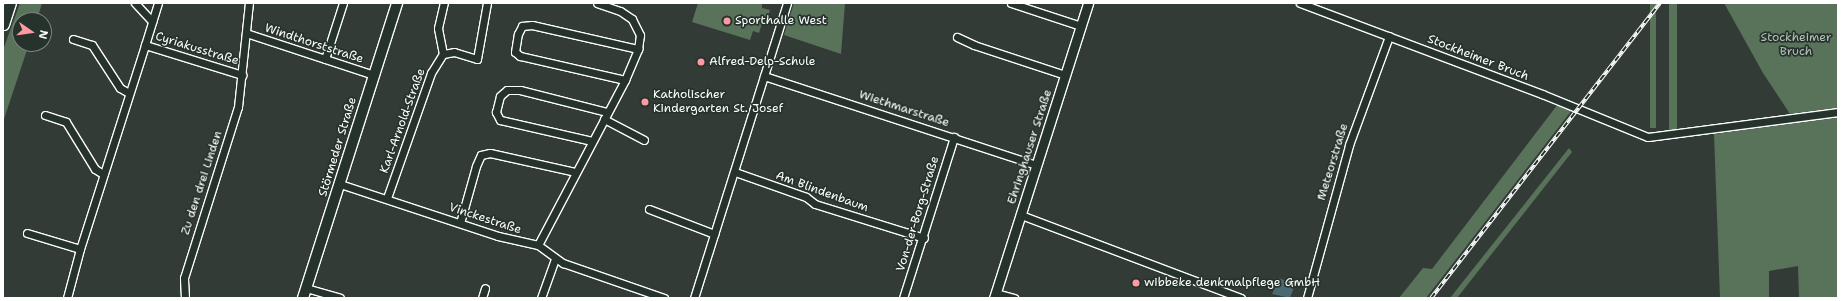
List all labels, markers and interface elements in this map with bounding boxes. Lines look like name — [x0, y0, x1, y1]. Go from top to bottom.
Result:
north arrow — [12, 12, 52, 52]
place label: Sporthalle West — [735, 14, 827, 28]
marker: Sporthalle West — [722, 16, 732, 26]
street label: Windthorststraße — [263, 21, 365, 67]
text: N — [35, 29, 51, 41]
street label: Cyriakusstraße — [154, 29, 240, 69]
park label: Stockheimer Bruch — [1761, 31, 1831, 59]
street label: Stockheimer Bruch — [1425, 32, 1531, 84]
place label: Alfred-Delp-Schule — [709, 55, 816, 69]
marker: Alfred-Delp-Schule — [696, 57, 706, 67]
street label: Karl-Arnold-Straße — [377, 67, 429, 175]
place label: Katholischer Kindergarten St. Josef — [653, 88, 783, 116]
street label: Wiethmarstraße — [857, 88, 951, 130]
street label: Ehringhauser Straße — [1005, 88, 1055, 206]
street label: Störmeder Straße — [316, 95, 360, 199]
marker: Katholischer Kindergarten St. Josef — [640, 97, 650, 107]
street label: Meteorstraße — [1314, 122, 1352, 202]
street label: Zu den drei Linden — [178, 129, 226, 237]
street label: Von-der-Borg-Straße — [894, 154, 942, 274]
street label: Am Blindenbaum — [774, 169, 870, 215]
street label: Vinckestraße — [447, 201, 523, 237]
place label: wibbeke denkmalpflege GmbH — [1144, 276, 1320, 290]
marker: wibbeke denkmalpflege GmbH — [1131, 278, 1141, 288]

